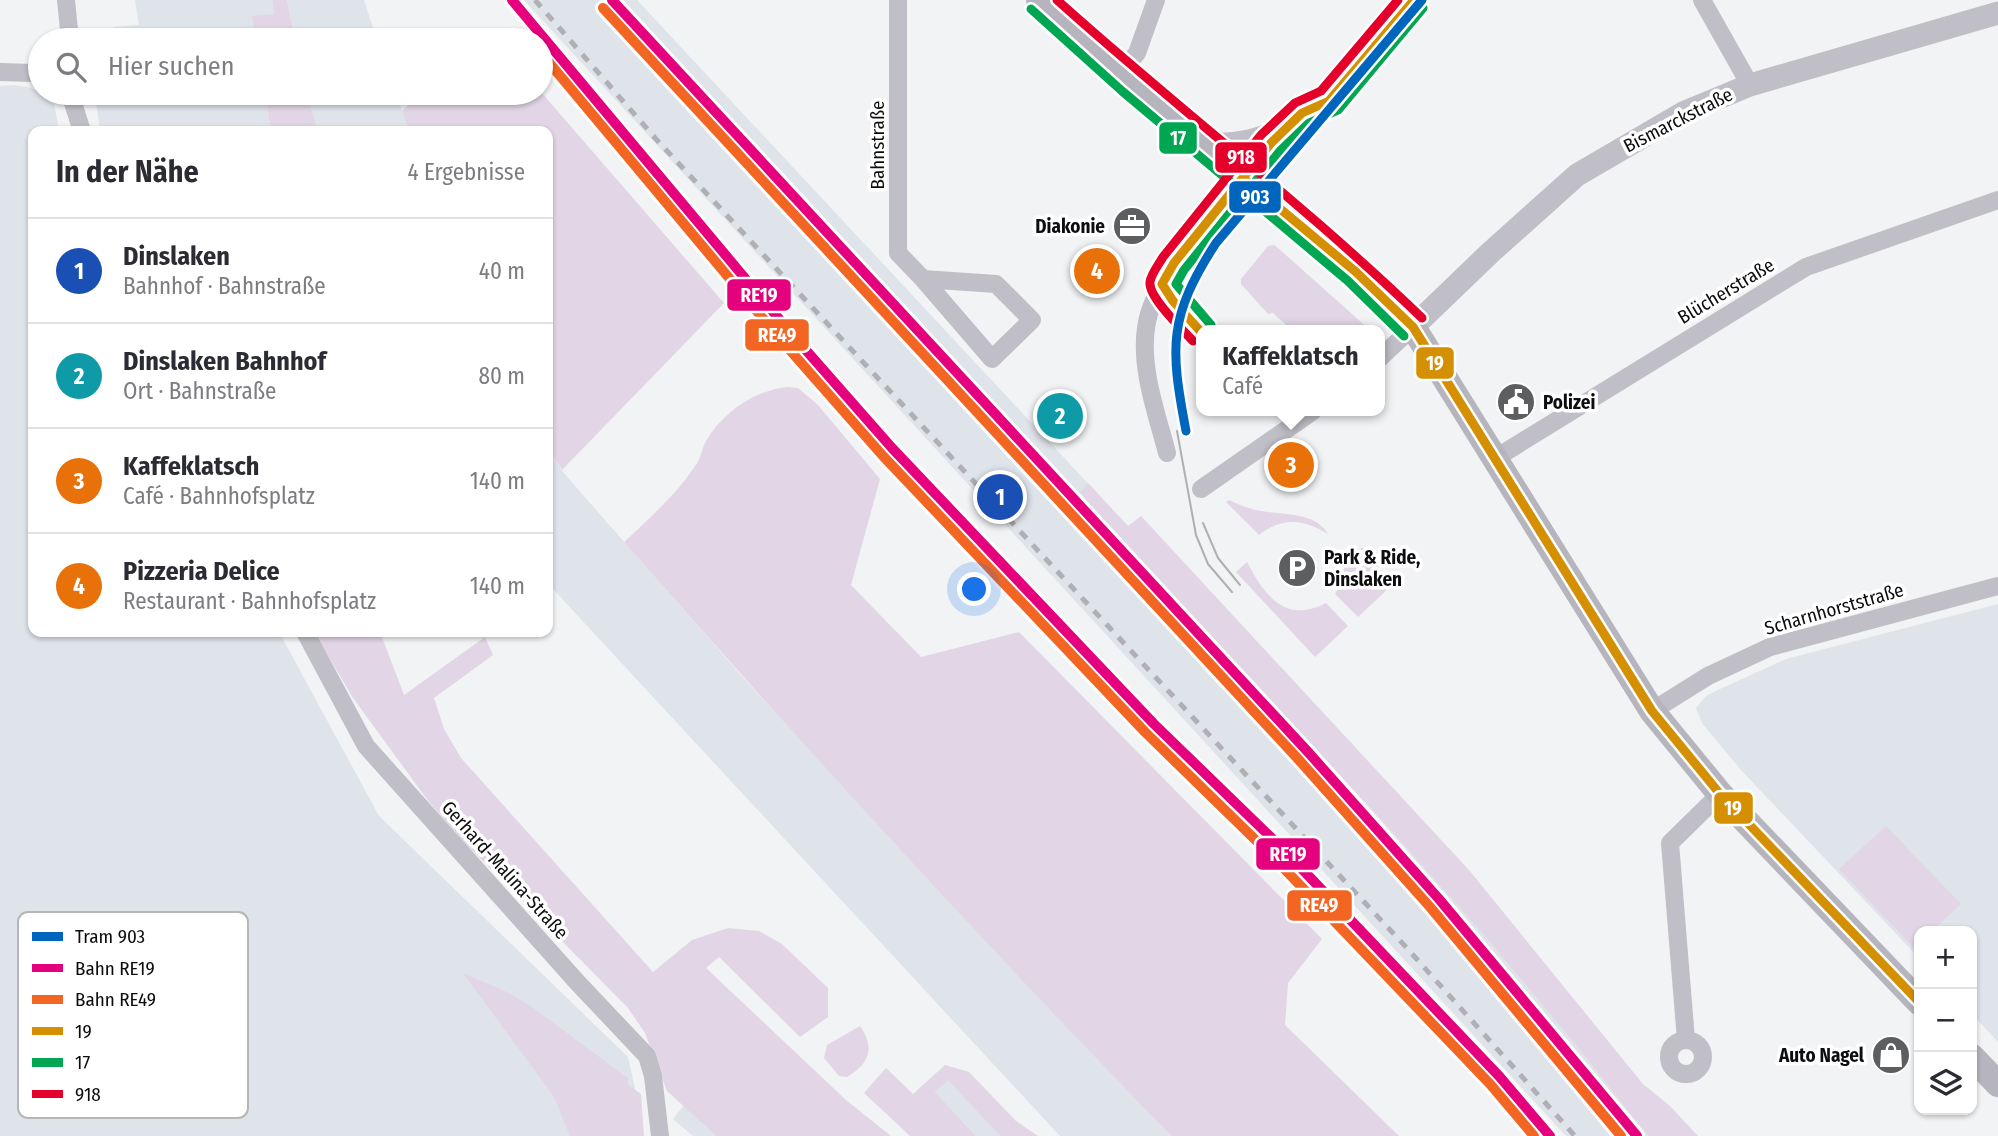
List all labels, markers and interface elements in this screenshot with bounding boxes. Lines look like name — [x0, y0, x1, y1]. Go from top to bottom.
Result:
search box — [28, 28, 553, 105]
icon: search — [52, 48, 90, 86]
text: Hier suchen — [108, 51, 234, 82]
street label: Bismarckstraße — [1620, 83, 1736, 157]
street label: Bahnstraße — [866, 101, 889, 189]
line badge: 17 — [1158, 121, 1198, 155]
text: 17 — [1170, 127, 1186, 150]
line badge: 918 — [1214, 141, 1268, 174]
text: 918 — [1227, 146, 1255, 169]
text: In der Nähe — [56, 154, 199, 190]
text: 4 Ergebnisse — [407, 158, 525, 186]
line badge: 903 — [1228, 180, 1282, 214]
text: 903 — [1241, 186, 1270, 209]
office icon: Diakonie — [1111, 205, 1153, 247]
place label: Diakonie — [1035, 215, 1105, 238]
text: Dinslaken — [123, 241, 230, 272]
pin: 4 — [1074, 245, 1120, 297]
street label: Blücherstraße — [1674, 253, 1778, 329]
text: 1 — [74, 257, 84, 285]
text: 40 m — [479, 257, 525, 285]
text: Bahnhof · Bahnstraße — [123, 272, 326, 300]
line badge: RE19 — [726, 278, 792, 312]
text: RE19 — [740, 284, 778, 307]
line badge: RE49 — [744, 318, 810, 352]
text: RE49 — [758, 324, 796, 347]
popup — [1196, 325, 1385, 416]
text: Kaffeklatsch — [1222, 341, 1359, 372]
text: Dinslaken Bahnhof — [123, 346, 326, 377]
line badge: 19 — [1415, 346, 1455, 380]
text: 19 — [1426, 352, 1444, 375]
text: 2 — [74, 362, 84, 390]
text: 80 m — [478, 362, 525, 390]
text: Café — [1222, 372, 1263, 400]
text: Ort · Bahnstraße — [123, 377, 276, 405]
public building icon: Polizei — [1495, 381, 1537, 423]
pin: 2 — [1037, 390, 1083, 442]
place label: Polizei — [1543, 391, 1595, 414]
pin: 3 — [1268, 439, 1314, 491]
text: Kaffeklatsch — [123, 451, 259, 482]
text: 3 — [74, 467, 84, 495]
text: 140 m — [470, 467, 525, 495]
pin: 1 — [977, 471, 1023, 523]
text: Café · Bahnhofsplatz — [123, 482, 315, 510]
place label: Park & Ride, Dinslaken — [1324, 546, 1420, 591]
parking icon: Park & Ride, Dinslaken — [1276, 547, 1318, 589]
text: Pizzeria Delice — [123, 556, 280, 587]
text: 4 — [73, 572, 85, 600]
text: 140 m — [470, 572, 525, 600]
your location — [957, 572, 991, 606]
street label: Scharnhorststraße — [1762, 578, 1906, 640]
text: Restaurant · Bahnhofsplatz — [123, 587, 376, 615]
line badge: 19 — [1713, 791, 1754, 825]
street label: Gerhard-Malina-Straße — [437, 796, 573, 944]
text: 19 — [1724, 797, 1742, 820]
line badge: RE19 — [1255, 837, 1321, 871]
text: RE19 — [1269, 843, 1307, 866]
line badge: RE49 — [1286, 889, 1353, 922]
text: RE49 — [1300, 894, 1338, 917]
legend — [18, 912, 248, 1118]
text: Tram 903 — [75, 925, 145, 948]
map controls — [1914, 926, 1977, 1115]
button: + — [1914, 926, 1977, 989]
text: Bahn RE19 — [75, 957, 155, 980]
text: Bahn RE49 — [75, 988, 156, 1011]
button: − — [1914, 989, 1977, 1052]
text: 19 — [75, 1020, 92, 1043]
shop icon: Auto Nagel — [1870, 1034, 1912, 1076]
place label: Auto Nagel — [1778, 1044, 1865, 1067]
text: 17 — [75, 1051, 90, 1074]
button: layers — [1914, 1052, 1977, 1115]
text: 918 — [75, 1083, 101, 1106]

